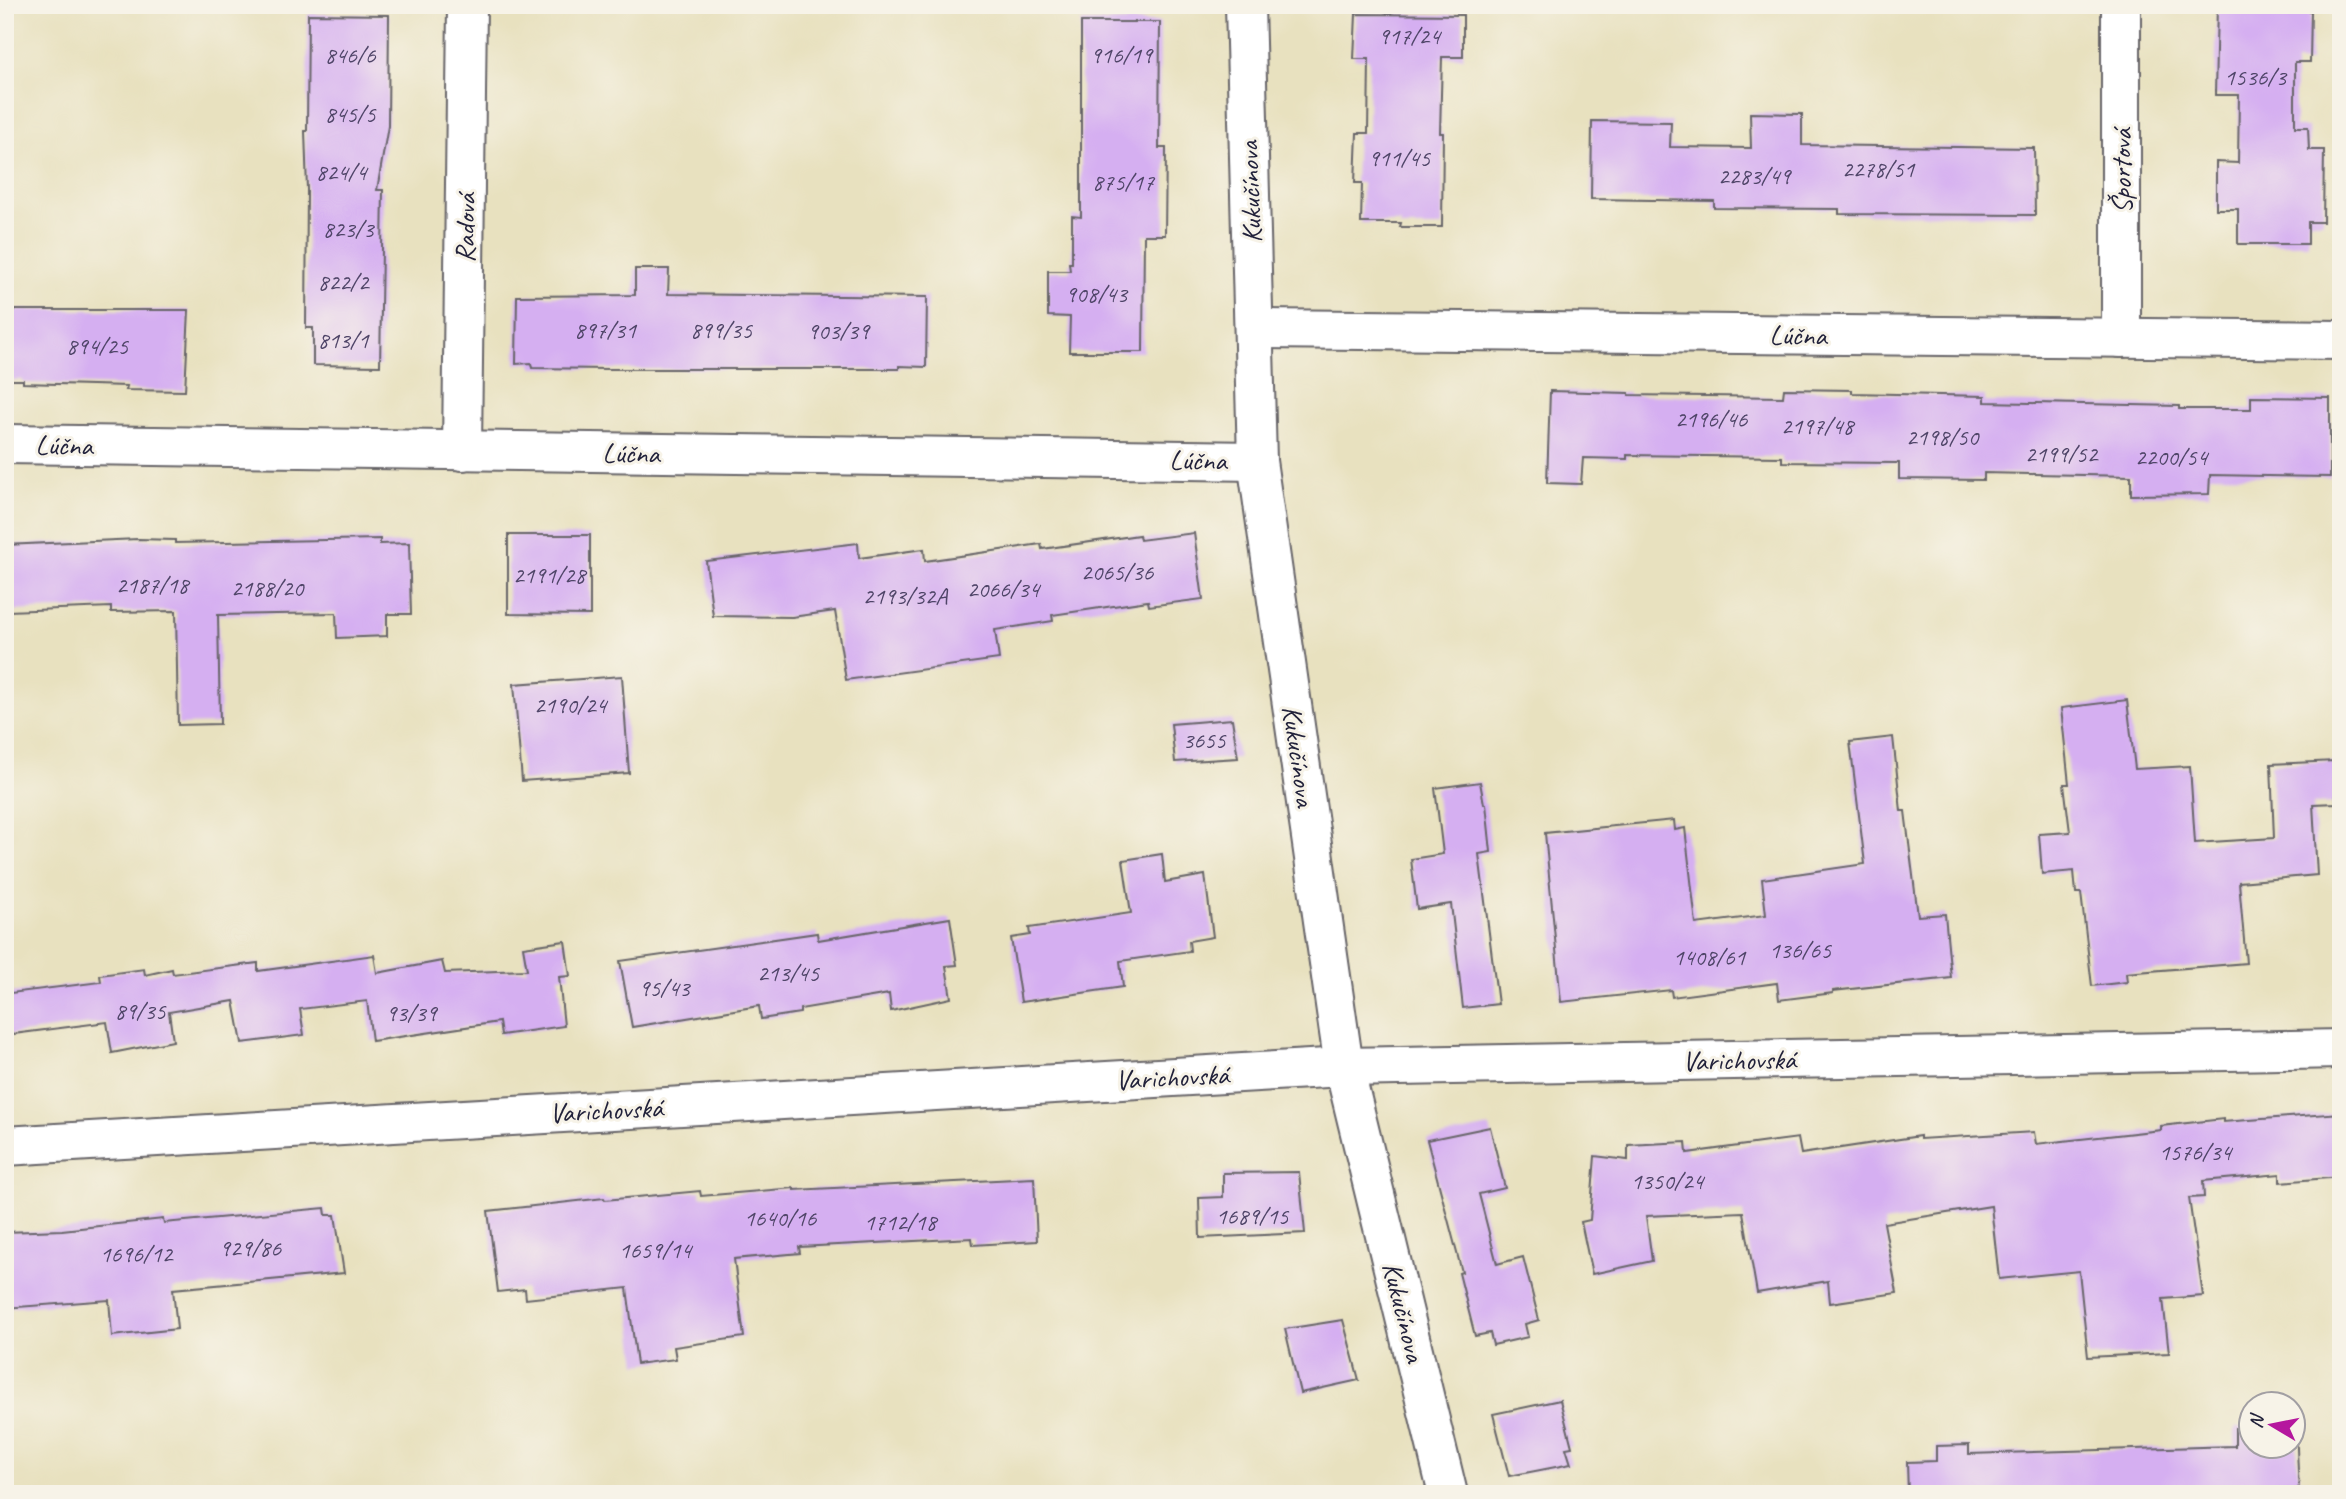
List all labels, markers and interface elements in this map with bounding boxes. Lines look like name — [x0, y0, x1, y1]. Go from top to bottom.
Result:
house number: 917/24 — [1378, 21, 1442, 51]
house number: 846/6 — [324, 40, 377, 70]
house number: 916/19 — [1090, 40, 1154, 70]
house number: 1536/3 — [2224, 62, 2288, 92]
house number: 845/5 — [324, 99, 377, 129]
street label: Športová — [2104, 126, 2139, 213]
street label: Kukučínova — [1231, 139, 1269, 243]
house number: 911/45 — [1368, 143, 1431, 173]
house number: 2278/51 — [1842, 154, 1916, 184]
house number: 824/4 — [315, 157, 369, 187]
house number: 2283/49 — [1718, 161, 1793, 191]
house number: 875/17 — [1092, 167, 1155, 197]
street label: Radová — [447, 190, 483, 263]
house number: 823/3 — [322, 214, 376, 244]
house number: 822/2 — [317, 267, 371, 297]
house number: 908/43 — [1065, 279, 1129, 309]
house number: 897/31 — [574, 315, 637, 345]
house number: 899/35 — [690, 315, 753, 345]
house number: 903/39 — [807, 316, 871, 346]
street label: Lúčna — [1769, 317, 1829, 353]
house number: 813/1 — [317, 325, 370, 355]
house number: 894/25 — [66, 331, 129, 361]
house number: 2196/46 — [1675, 404, 1749, 434]
house number: 2197/48 — [1781, 411, 1856, 441]
house number: 2198/50 — [1906, 422, 1981, 452]
street label: Lúčna — [35, 427, 95, 463]
street label: Lúčna — [602, 435, 662, 471]
house number: 2199/52 — [2025, 439, 2100, 469]
street label: Lúčna — [1169, 442, 1229, 478]
house number: 2200/54 — [2135, 442, 2210, 472]
house number: 2065/36 — [1081, 557, 1155, 587]
house number: 2191/28 — [513, 560, 588, 590]
house number: 2187/18 — [116, 570, 191, 600]
house number: 2188/20 — [231, 573, 306, 603]
house number: 2066/34 — [967, 574, 1042, 604]
house number: 2193/32A — [863, 581, 948, 611]
house number: 2190/24 — [534, 690, 609, 720]
street label: Kukučínova — [1275, 703, 1324, 811]
house number: 3655 — [1182, 725, 1227, 755]
house number: 136/65 — [1769, 935, 1832, 965]
house number: 1408/61 — [1673, 942, 1747, 972]
house number: 213/45 — [757, 958, 820, 988]
house number: 95/43 — [638, 973, 692, 1003]
house number: 89/35 — [114, 996, 167, 1026]
house number: 93/39 — [385, 998, 439, 1028]
street label: Varichovská — [1682, 1041, 1799, 1078]
street label: Varichovská — [1114, 1056, 1232, 1097]
street label: Varichovská — [548, 1089, 666, 1130]
house number: 1576/34 — [2159, 1137, 2234, 1167]
house number: 1350/24 — [1631, 1166, 1706, 1196]
house number: 1689/15 — [1216, 1201, 1290, 1231]
house number: 1640/16 — [744, 1203, 818, 1233]
house number: 1712/18 — [864, 1207, 939, 1237]
house number: 929/86 — [219, 1233, 282, 1263]
house number: 1659/14 — [619, 1235, 694, 1265]
house number: 1696/12 — [100, 1239, 175, 1269]
street label: Kukučínova — [1375, 1258, 1434, 1367]
north arrow — [2238, 1390, 2308, 1460]
text: N — [2243, 1411, 2270, 1430]

